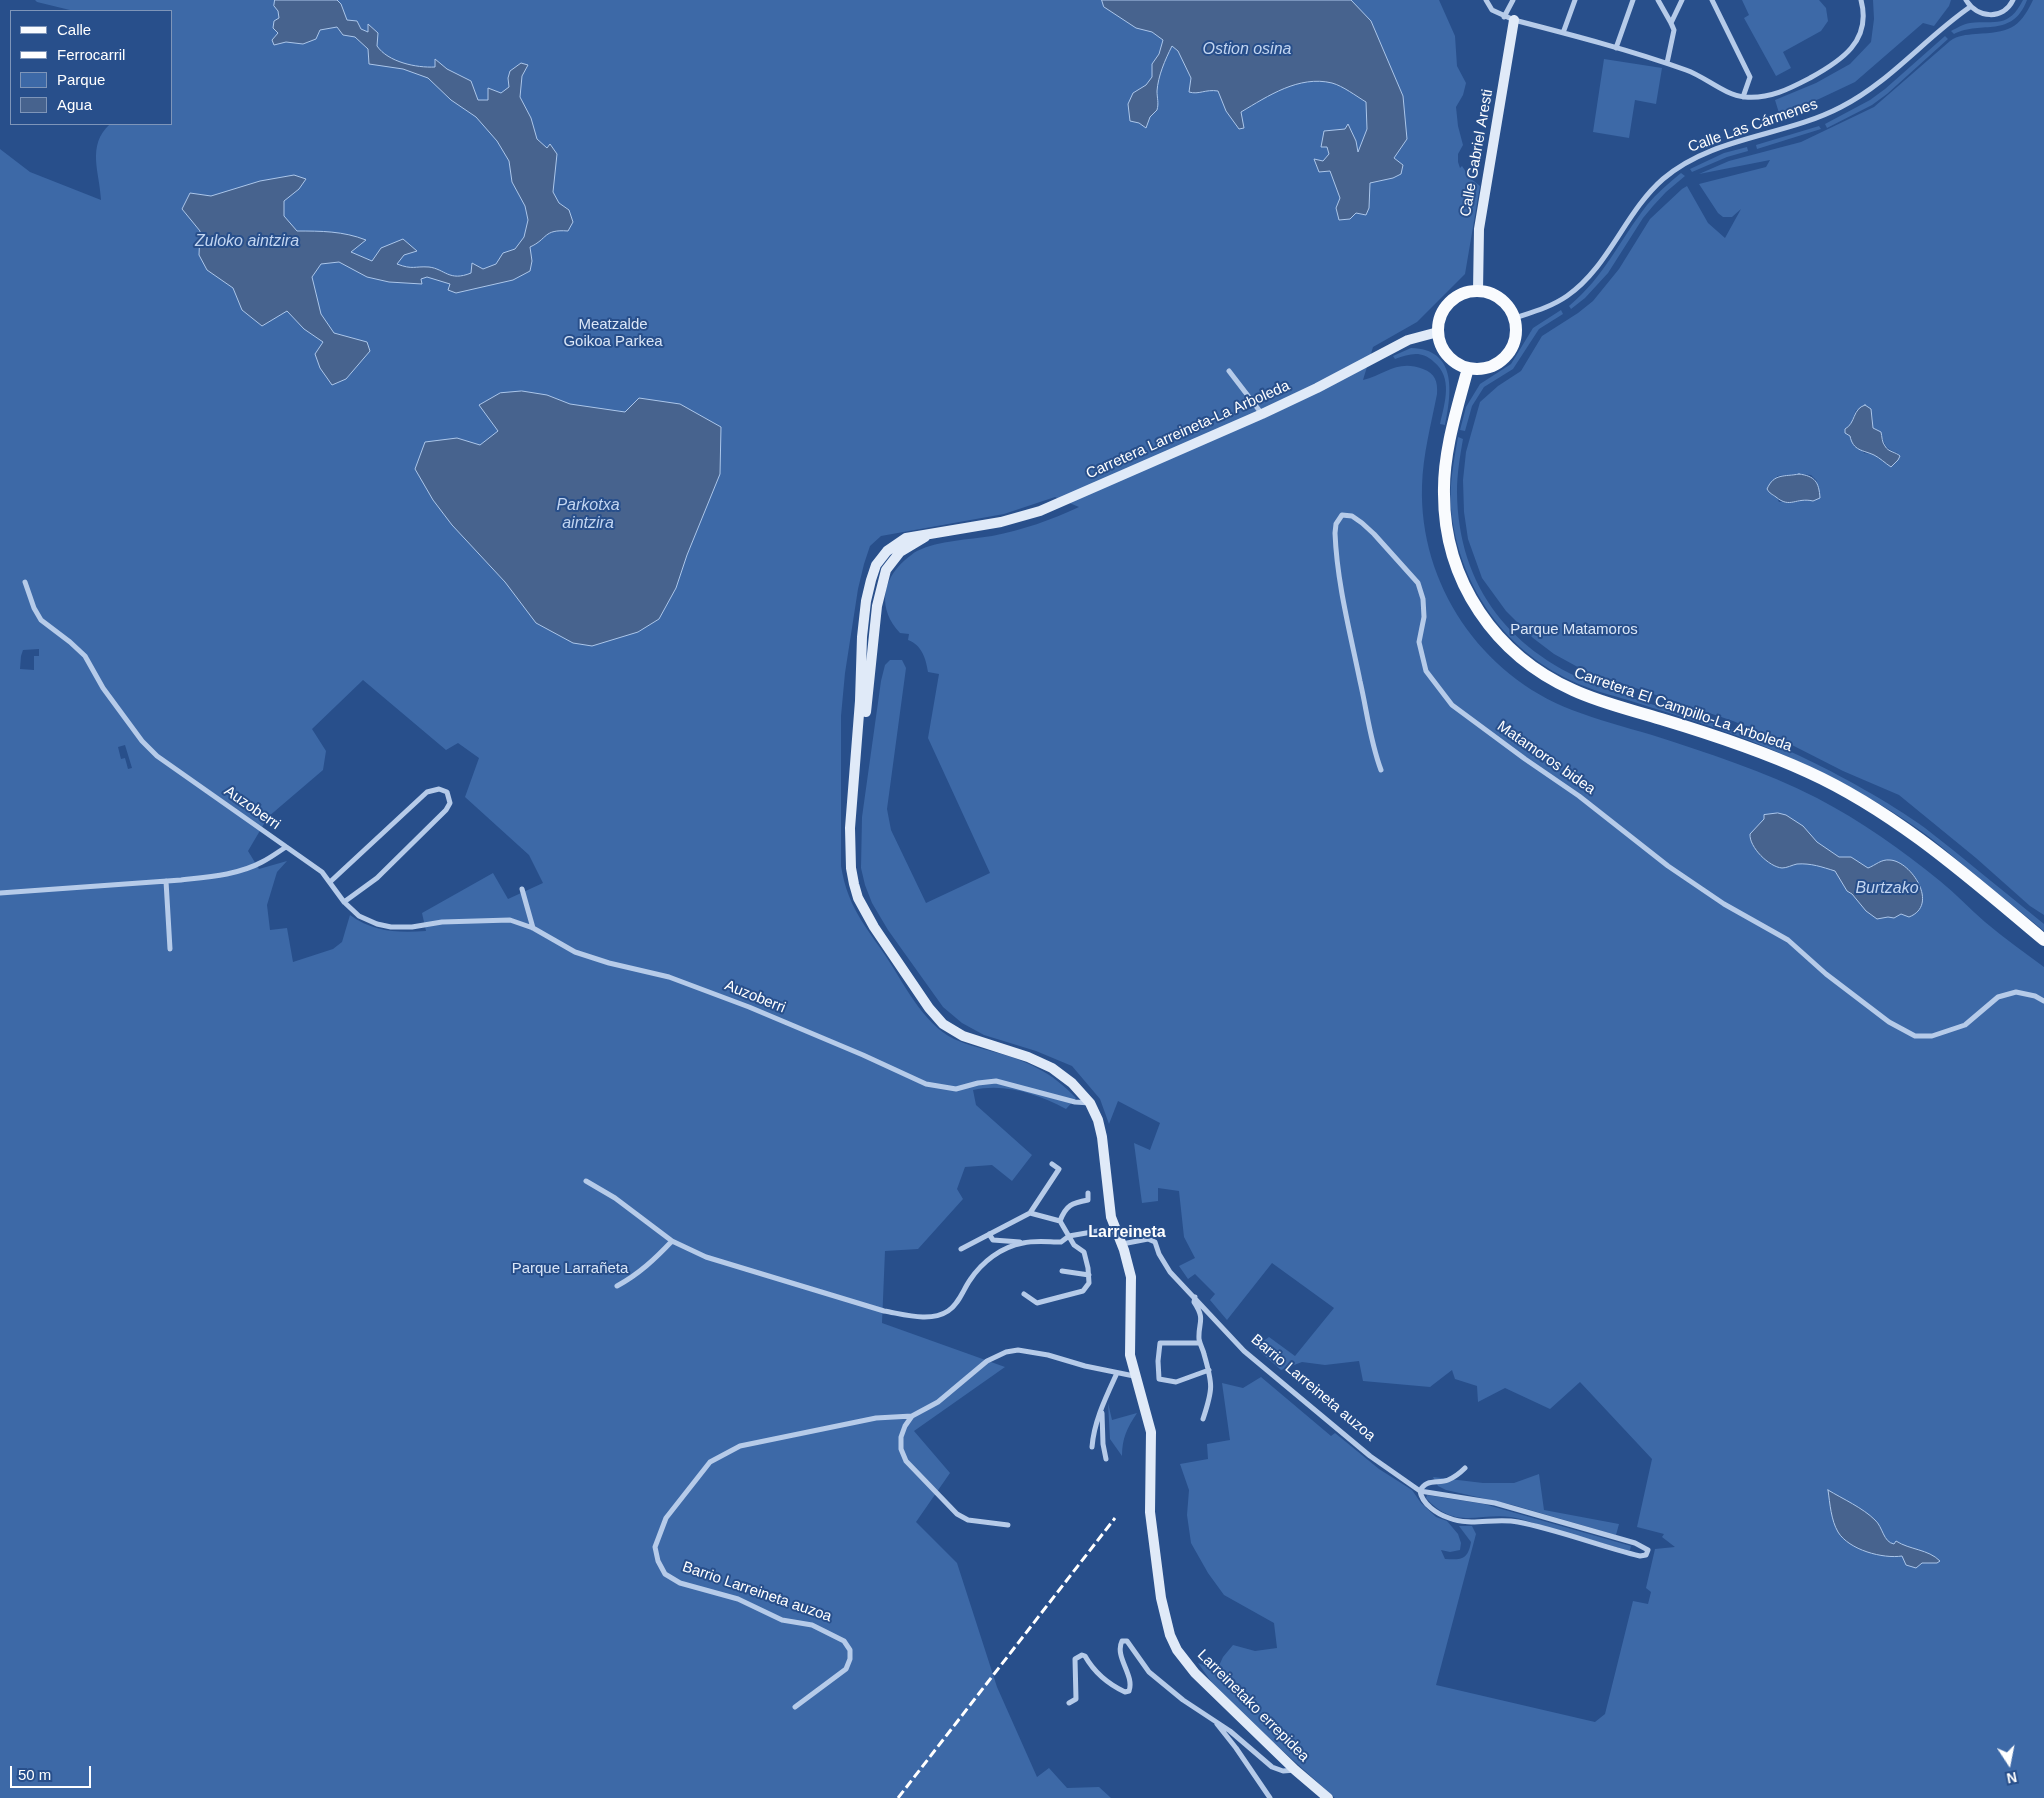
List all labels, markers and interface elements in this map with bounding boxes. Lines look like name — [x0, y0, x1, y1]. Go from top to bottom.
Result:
legend — [10, 10, 172, 125]
text: Calle — [57, 21, 91, 38]
water label: Ostion osina — [1203, 40, 1291, 60]
text: Ferrocarril — [57, 46, 125, 63]
text: Parque — [57, 71, 105, 88]
street label: Calle Gabriel Aresti — [1457, 88, 1497, 218]
street label: Calle Las Cármenes — [1686, 95, 1820, 157]
text: Agua — [57, 96, 92, 113]
water label: Zuloko aintzira — [195, 232, 299, 252]
park label: Meatzalde Goikoa Parkea — [563, 316, 663, 351]
street label: Carretera Larreineta-La Arboleda — [1083, 377, 1293, 483]
water label: Parkotxa aintzira — [556, 496, 620, 534]
park label: Parque Matamoros — [1510, 621, 1638, 639]
street label: Carretera El Campillo-La Arboleda — [1572, 664, 1794, 756]
street label: Matamoros bidea — [1493, 717, 1599, 799]
street label: Auzoberri — [221, 782, 283, 834]
water label: Burtzako — [1855, 879, 1919, 899]
street label: Auzoberri — [722, 977, 788, 1017]
district label: Larreineta — [1088, 1223, 1166, 1243]
park label: Parque Larrañeta — [512, 1260, 628, 1278]
street label: Barrio Larreineta auzoa — [1247, 1331, 1379, 1445]
street label: Barrio Larreineta auzoa — [680, 1558, 834, 1626]
street label: Larreinetako errepidea — [1193, 1646, 1313, 1766]
north arrow — [1984, 1738, 2034, 1788]
scale bar — [12, 1756, 94, 1788]
text: 50 m — [18, 1766, 51, 1783]
text: N — [2005, 1769, 2018, 1787]

